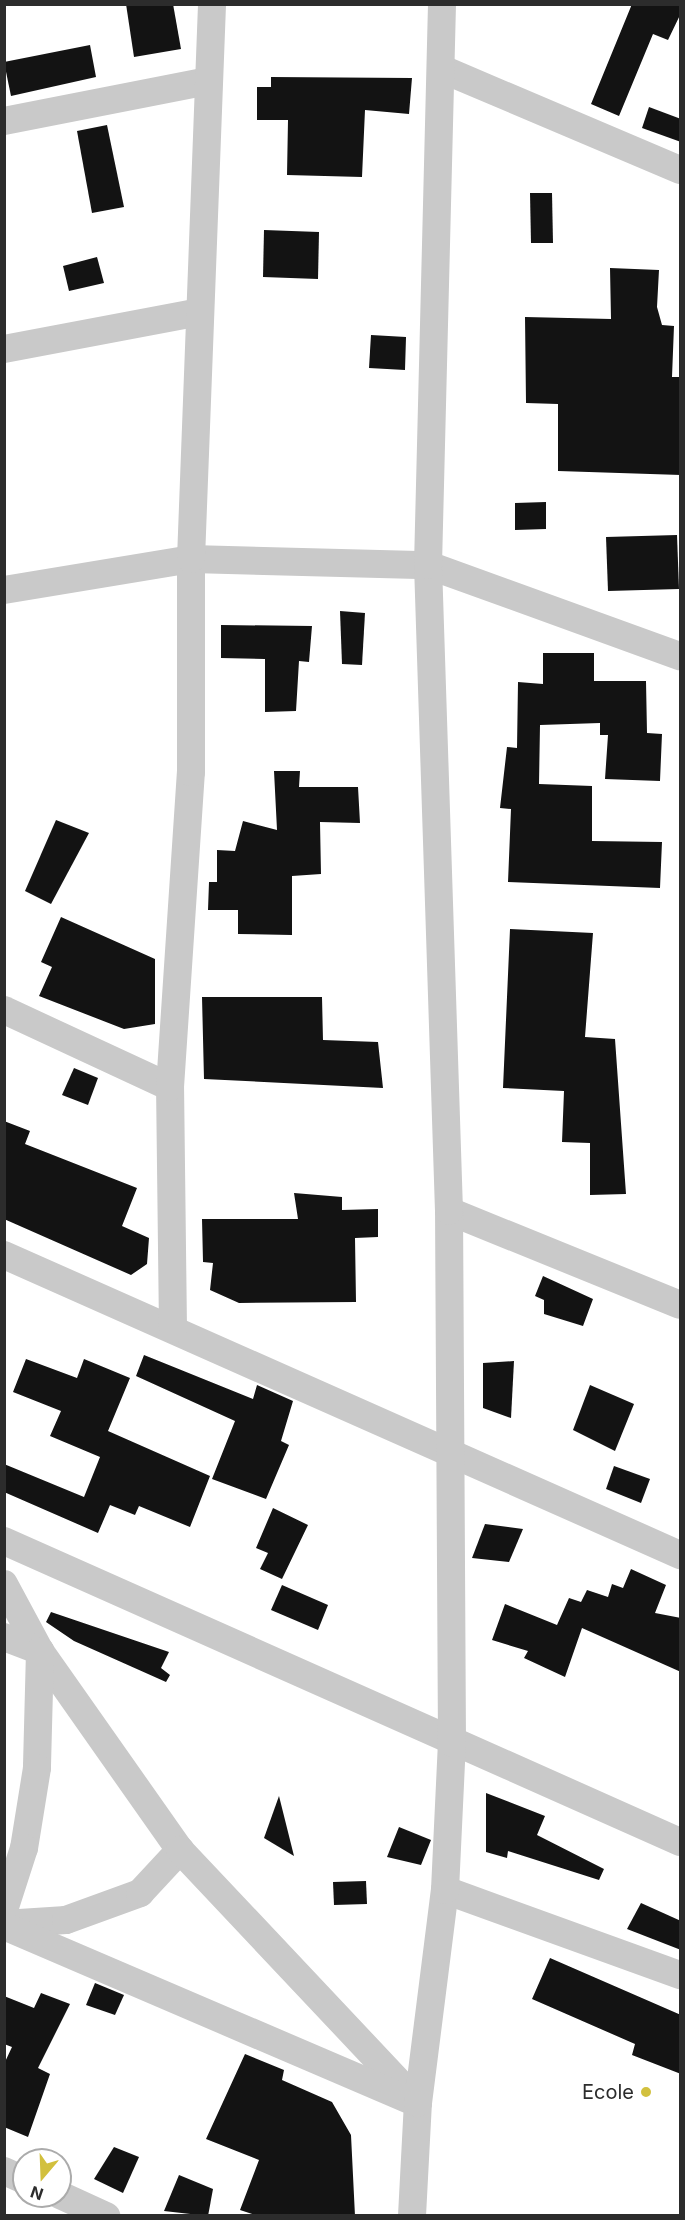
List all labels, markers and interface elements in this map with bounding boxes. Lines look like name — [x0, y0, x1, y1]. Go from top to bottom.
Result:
place label: Ecole — [582, 2080, 634, 2104]
marker: Ecole — [639, 2085, 653, 2099]
north arrow — [12, 2148, 72, 2208]
text: N — [28, 2182, 46, 2205]

